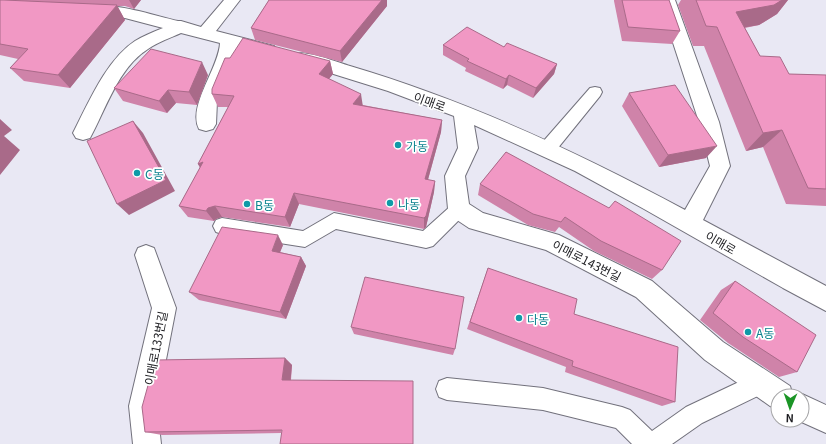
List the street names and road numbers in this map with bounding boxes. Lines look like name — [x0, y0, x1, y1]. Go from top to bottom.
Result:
street label: 이매로 — [412, 87, 448, 115]
street label: 이매로 — [702, 226, 740, 258]
street label: 이매로143번길 — [550, 235, 624, 285]
street label: 이매로133번길 — [139, 309, 171, 387]

